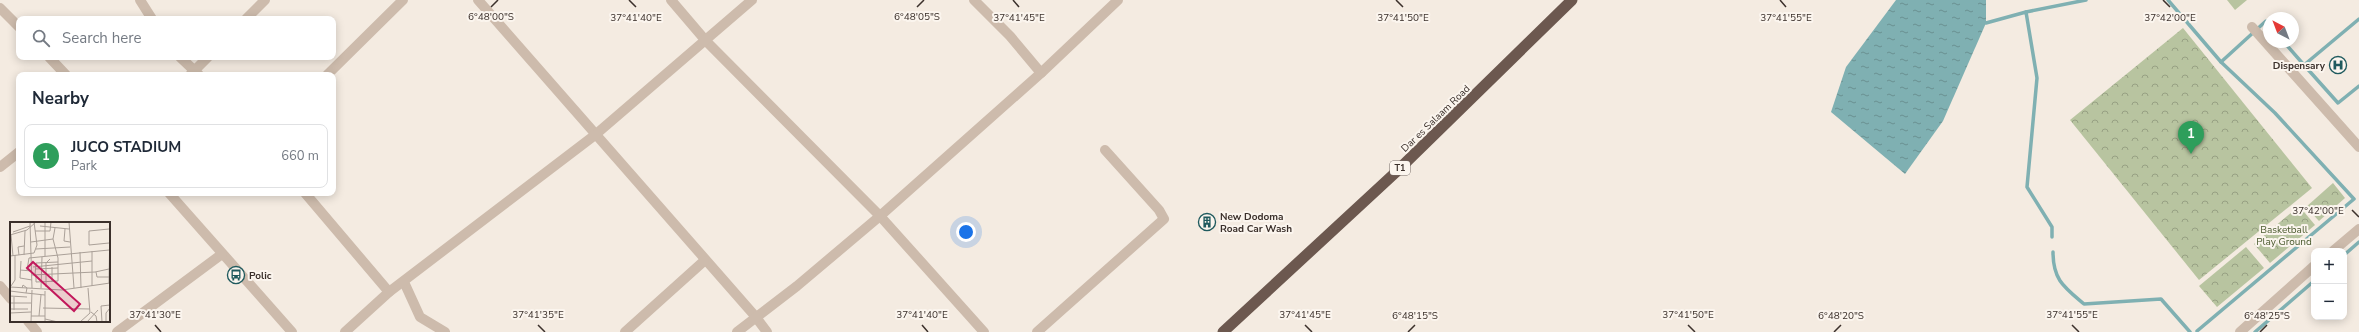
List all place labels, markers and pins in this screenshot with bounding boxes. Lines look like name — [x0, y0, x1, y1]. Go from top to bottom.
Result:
hospital icon: Dispensary — [2328, 55, 2348, 75]
place label: Dispensary — [2273, 59, 2326, 73]
pin: 1 — [2178, 121, 2204, 154]
place label: New Dodoma Road Car Wash — [1220, 210, 1292, 236]
building icon: New Dodoma Road Car Wash — [1197, 212, 1217, 232]
bus stop icon: Polic — [226, 265, 246, 285]
place label: Polic — [249, 269, 272, 283]

